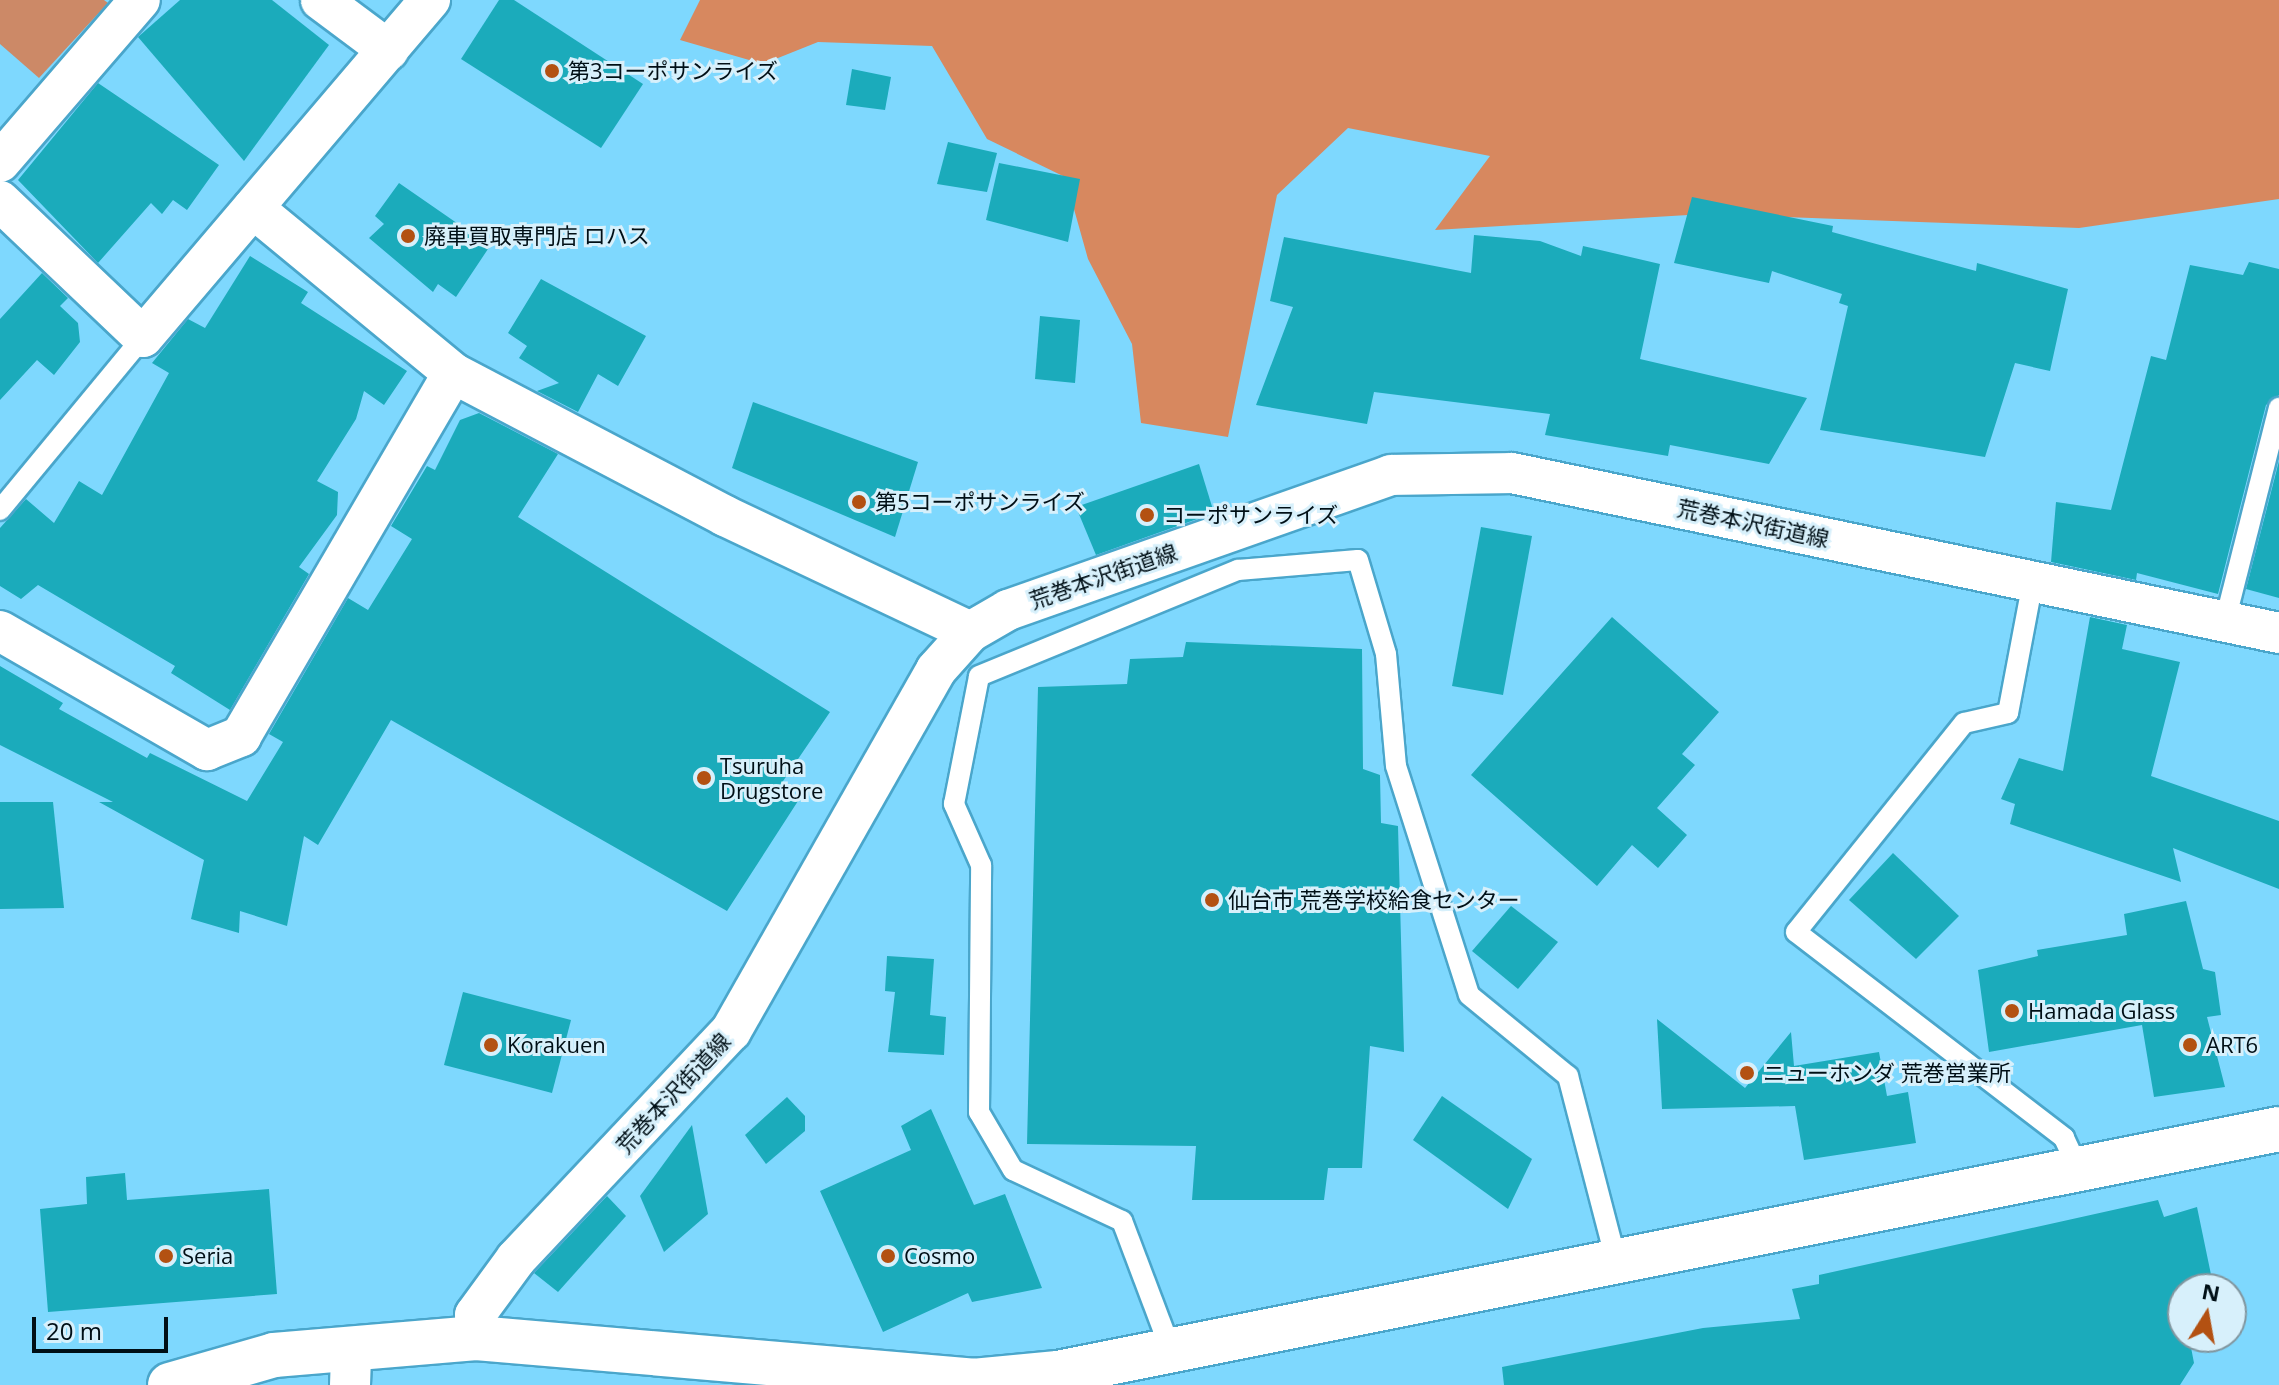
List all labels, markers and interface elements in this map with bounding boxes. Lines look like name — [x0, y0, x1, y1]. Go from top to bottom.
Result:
place label: 第3コーポサンライズ — [568, 58, 779, 84]
marker: 第3コーポサンライズ — [543, 62, 561, 80]
place label: 廃車買取専門店 ロハス — [424, 223, 650, 249]
marker: 廃車買取専門店 ロハス — [399, 227, 417, 245]
place label: 第5コーポサンライズ — [875, 489, 1086, 515]
marker: 第5コーポサンライズ — [850, 493, 868, 511]
street label: 荒巻本沢街道線 — [1675, 494, 1831, 552]
place label: コーポサンライズ — [1163, 502, 1339, 528]
marker: コーポサンライズ — [1138, 506, 1156, 524]
street label: 荒巻本沢街道線 — [1026, 538, 1180, 614]
place label: Tsuruha Drugstore — [720, 752, 823, 804]
marker: Tsuruha Drugstore — [695, 769, 713, 787]
place label: 仙台市 荒巻学校給食センター — [1228, 887, 1520, 913]
marker: 仙台市 荒巻学校給食センター — [1203, 891, 1221, 909]
place label: Hamada Glass — [2028, 998, 2175, 1024]
marker: Hamada Glass — [2003, 1002, 2021, 1020]
street label: 荒巻本沢街道線 — [611, 1028, 735, 1158]
place label: Korakuen — [507, 1032, 606, 1058]
place label: ART6 — [2206, 1032, 2258, 1058]
marker: Korakuen — [482, 1036, 500, 1054]
marker: ART6 — [2181, 1036, 2199, 1054]
place label: ニューホンダ 荒巻営業所 — [1763, 1060, 2011, 1086]
marker: ニューホンダ 荒巻営業所 — [1738, 1064, 1756, 1082]
place label: Seria — [182, 1243, 233, 1269]
place label: Cosmo — [904, 1243, 975, 1269]
marker: Seria — [157, 1247, 175, 1265]
marker: Cosmo — [879, 1247, 897, 1265]
north arrow — [2167, 1273, 2247, 1353]
text: N — [2200, 1275, 2223, 1308]
scale bar — [36, 1301, 172, 1351]
text: 20 m — [46, 1314, 102, 1347]

